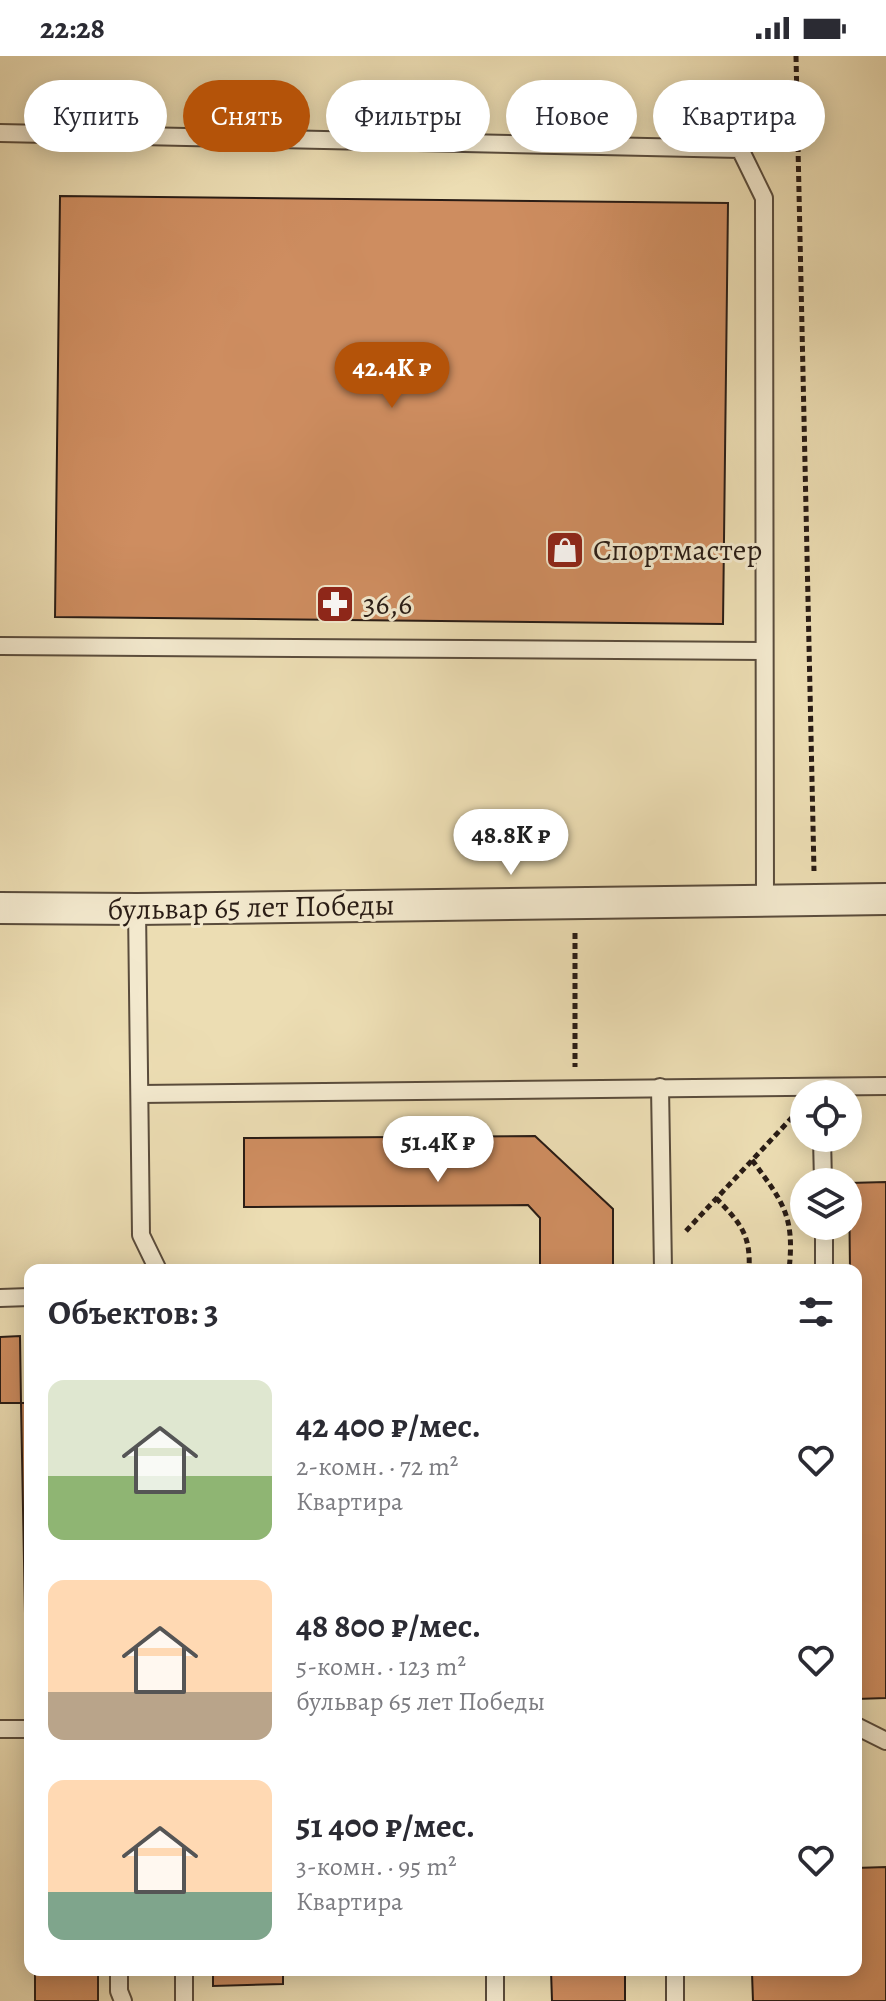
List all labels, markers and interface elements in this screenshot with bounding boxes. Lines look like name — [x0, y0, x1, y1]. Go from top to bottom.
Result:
text: 22:28 — [40, 8, 105, 48]
chip: Купить — [24, 80, 167, 152]
chip: Снять — [183, 80, 310, 152]
chip: Фильтры — [326, 80, 490, 152]
chip: Новое — [506, 80, 637, 152]
chip: Квартира — [653, 80, 825, 152]
pin: 42.4K ₽ — [318, 342, 466, 410]
text: 42.4K ₽ — [353, 350, 431, 385]
shop icon: Спортмастер — [544, 529, 586, 571]
place label: Спортмастер — [593, 530, 762, 570]
pharmacy icon: 36,6 — [314, 583, 356, 625]
place label: 36,6 — [363, 584, 412, 624]
pin: 48.8K ₽ — [437, 809, 585, 877]
text: 48.8K ₽ — [471, 817, 551, 852]
street label: бульвар 65 лет Победы — [107, 884, 395, 930]
map controls — [790, 1080, 862, 1240]
button: locate — [790, 1080, 862, 1152]
pin: 51.4K ₽ — [364, 1116, 512, 1184]
text: 51.4K ₽ — [401, 1124, 475, 1159]
button: layers — [790, 1168, 862, 1240]
text: Объектов: 3 — [48, 1289, 219, 1336]
icon: filters — [794, 1290, 838, 1334]
text: 42 400 ₽/мес. — [296, 1402, 481, 1449]
icon: home — [112, 1412, 208, 1508]
icon: heart — [794, 1438, 838, 1482]
text: 2-комн. · 72 m² — [296, 1449, 458, 1484]
text: Квартира — [296, 1484, 403, 1519]
text: 48 800 ₽/мес. — [296, 1602, 481, 1649]
icon: home — [112, 1612, 208, 1708]
icon: heart — [794, 1638, 838, 1682]
text: 5-комн. · 123 m² — [296, 1649, 466, 1684]
text: бульвар 65 лет Победы — [296, 1684, 545, 1719]
text: 51 400 ₽/мес. — [296, 1802, 475, 1849]
icon: home — [112, 1812, 208, 1908]
icon: heart — [794, 1838, 838, 1882]
text: 3-комн. · 95 m² — [296, 1849, 457, 1884]
text: Квартира — [296, 1884, 403, 1919]

